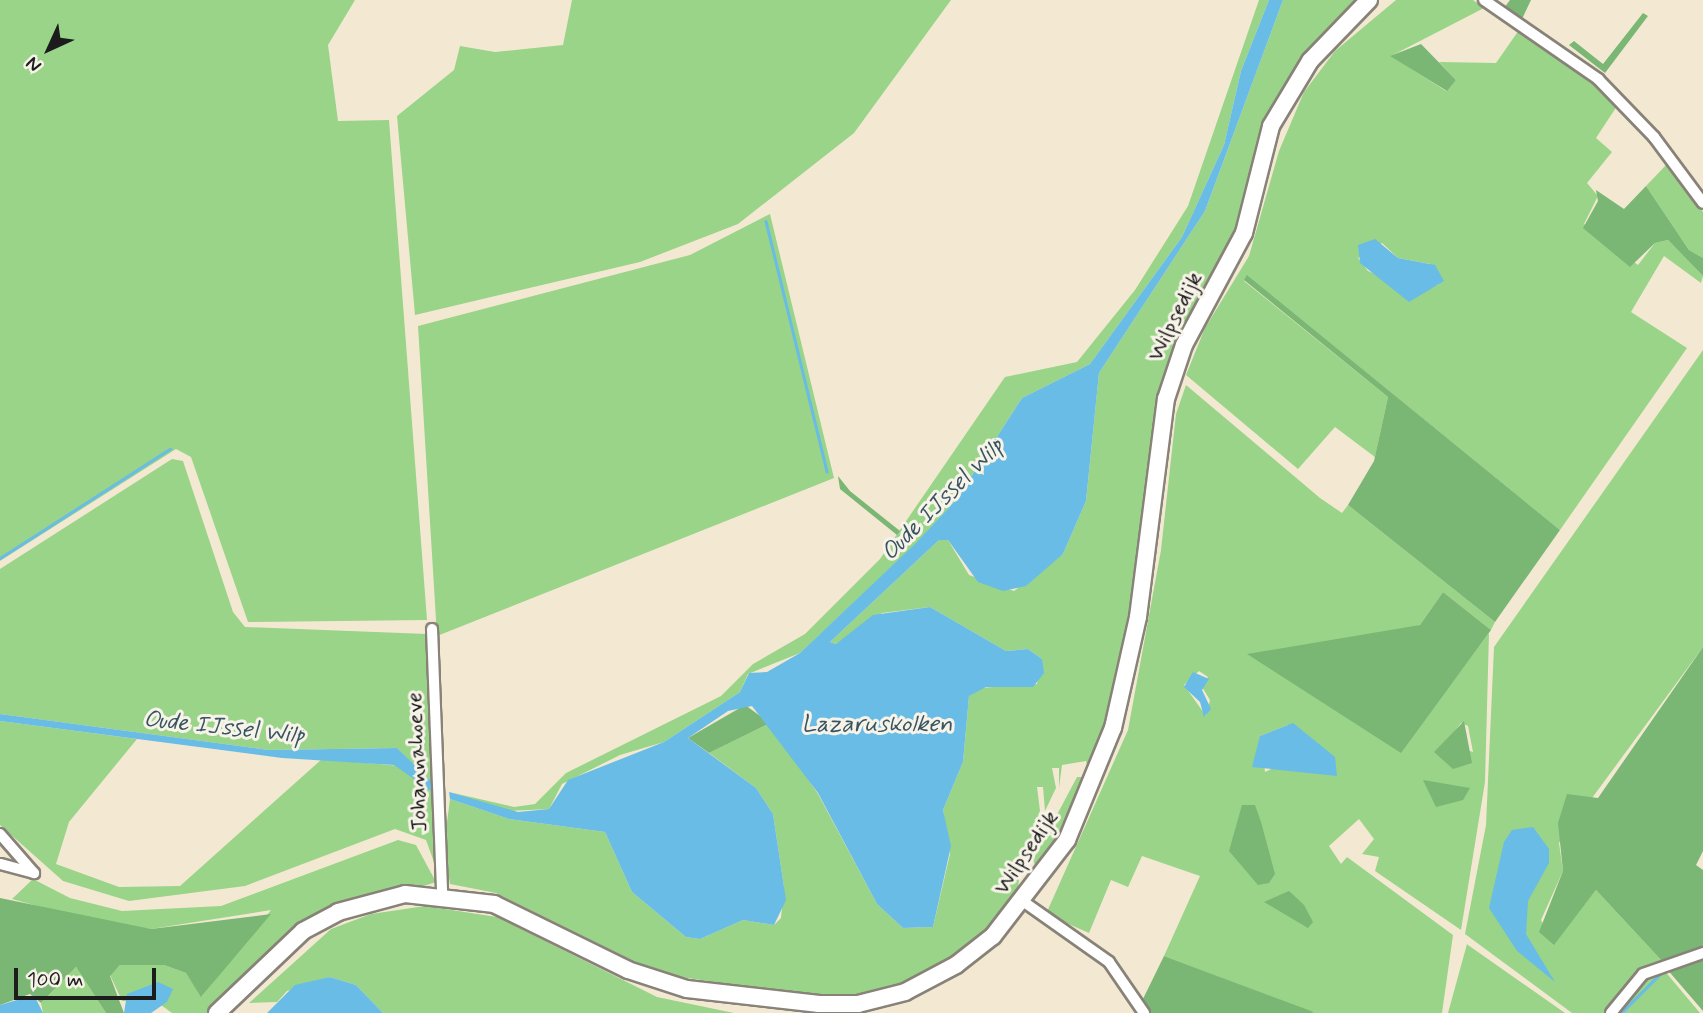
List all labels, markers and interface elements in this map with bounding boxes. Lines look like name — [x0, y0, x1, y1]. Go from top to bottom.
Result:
north arrow — [14, 14, 84, 84]
text: N — [20, 51, 47, 78]
street label: Wilpsedijk — [1143, 268, 1209, 366]
water label: Oude IJssel Wilp — [875, 432, 1011, 568]
street label: Johannahoeve — [402, 692, 434, 832]
water label: Oude IJssel Wilp — [141, 705, 307, 751]
water label: Lazaruskolken — [801, 711, 953, 739]
street label: Wilpsedijk — [989, 805, 1065, 901]
scale bar — [18, 954, 159, 998]
text: 100 m — [27, 966, 83, 994]

